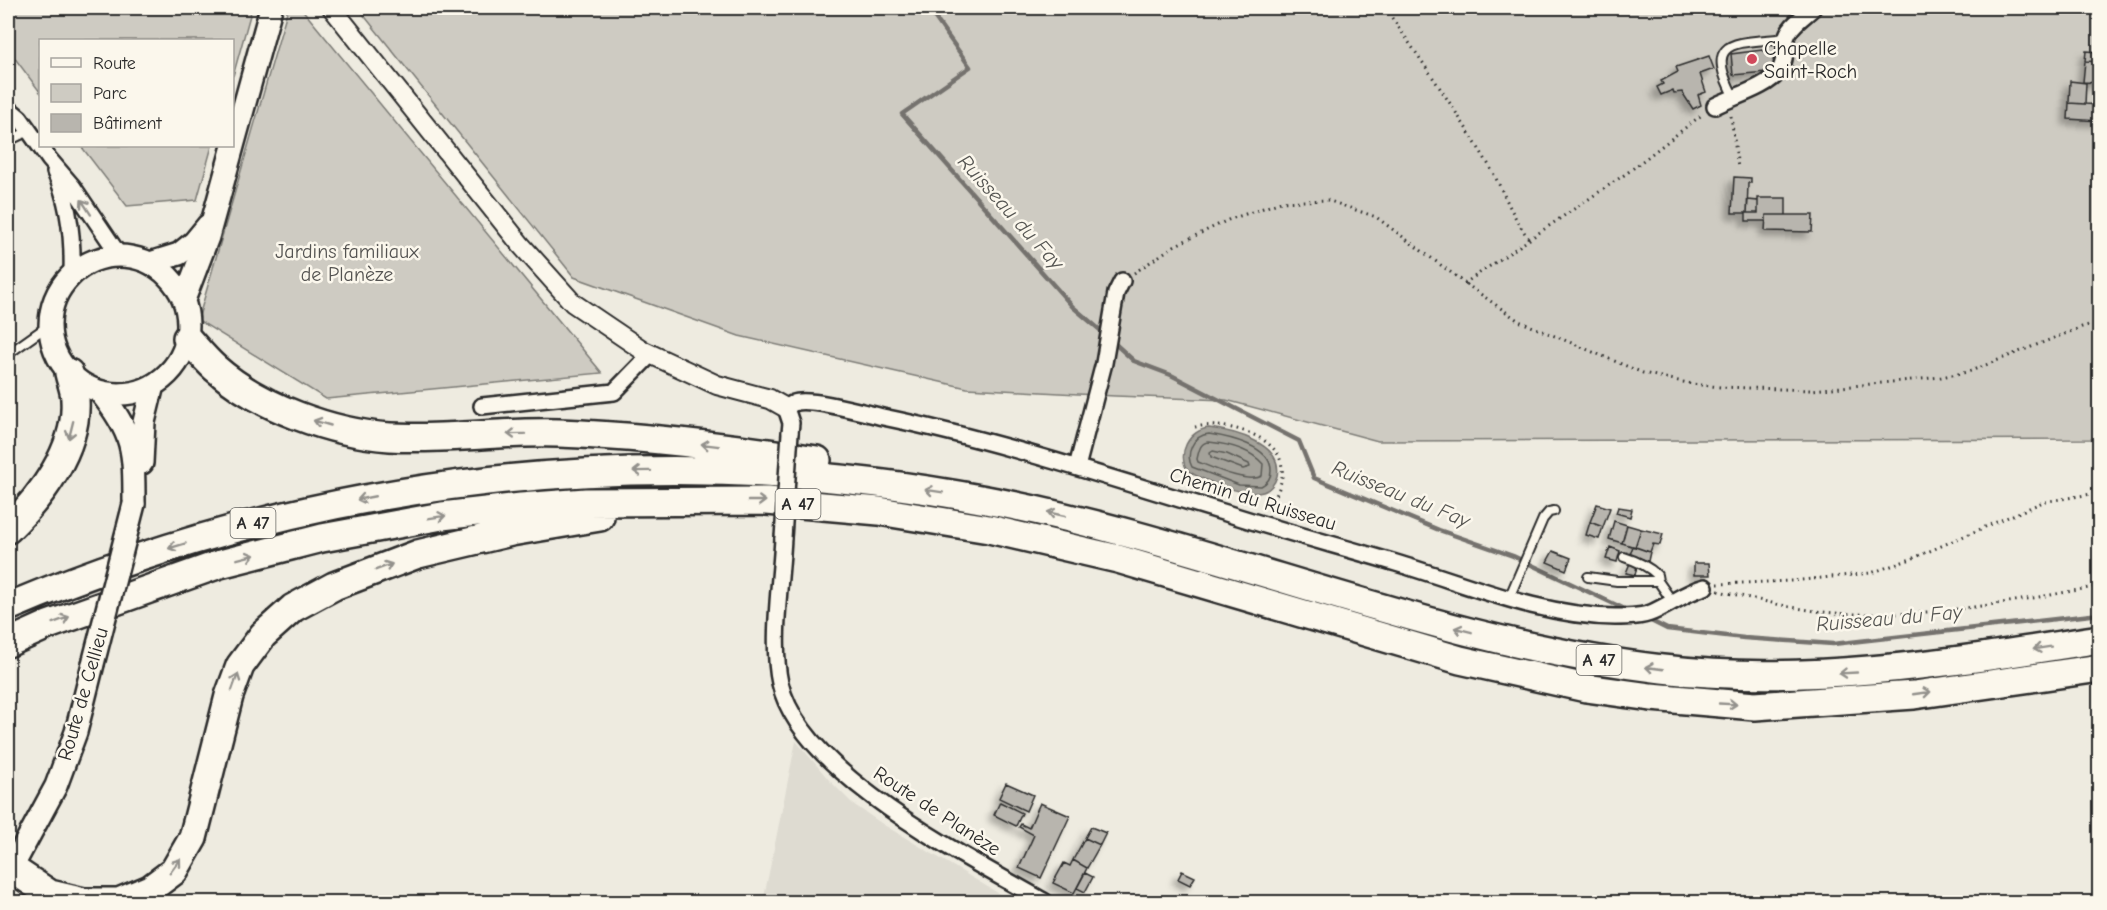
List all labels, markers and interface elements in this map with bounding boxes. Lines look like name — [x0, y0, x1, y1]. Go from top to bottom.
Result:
place label: Chapelle Saint-Roch — [1764, 37, 1857, 83]
legend — [39, 39, 234, 147]
marker: Chapelle Saint-Roch — [1745, 52, 1759, 66]
text: Route — [93, 53, 136, 74]
text: Parc — [93, 83, 127, 104]
text: Bâtiment — [93, 113, 163, 134]
water label: Ruisseau du Fay — [953, 150, 1070, 276]
one-way arrow — [80, 199, 92, 216]
park label: Jardins familiaux de Planèze — [275, 240, 419, 286]
one-way arrow — [313, 417, 332, 428]
one-way arrow — [65, 420, 77, 439]
one-way arrow — [506, 428, 526, 440]
one-way arrow — [701, 439, 720, 450]
water label: Ruisseau du Fay — [1329, 455, 1475, 533]
street label: Chemin du Ruisseau — [1167, 463, 1339, 535]
one-way arrow — [632, 465, 652, 477]
one-way arrow — [925, 485, 944, 496]
road number: A 47 — [776, 489, 820, 519]
one-way arrow — [356, 493, 376, 504]
one-way arrow — [746, 495, 766, 507]
road number: A 47 — [230, 508, 276, 538]
one-way arrow — [1047, 508, 1066, 519]
one-way arrow — [426, 511, 446, 522]
one-way arrow — [168, 541, 187, 552]
one-way arrow — [236, 551, 255, 562]
one-way arrow — [374, 561, 392, 572]
water label: Ruisseau du Fay — [1815, 600, 1965, 636]
one-way arrow — [52, 614, 70, 625]
one-way arrow — [1453, 624, 1472, 636]
street label: Route de Cellieu — [53, 625, 113, 763]
one-way arrow — [2032, 643, 2052, 654]
road number: A 47 — [1576, 645, 1622, 675]
one-way arrow — [1644, 663, 1664, 674]
one-way arrow — [1839, 668, 1859, 679]
one-way arrow — [230, 673, 241, 692]
one-way arrow — [1912, 688, 1932, 699]
one-way arrow — [1717, 699, 1737, 710]
street label: Route de Planèze — [869, 761, 1005, 861]
one-way arrow — [169, 858, 182, 874]

